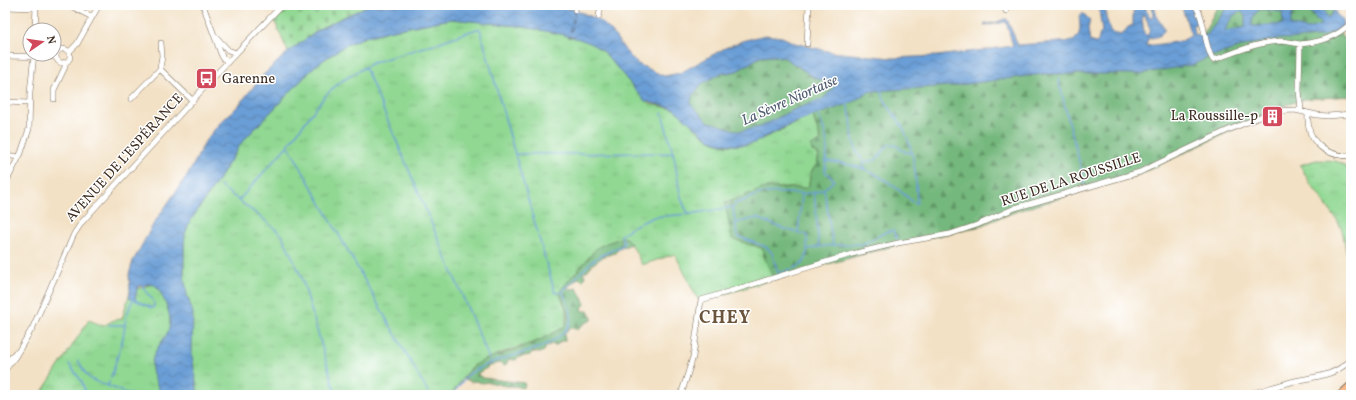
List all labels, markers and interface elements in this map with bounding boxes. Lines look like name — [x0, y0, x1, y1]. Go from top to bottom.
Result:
north arrow — [22, 22, 62, 62]
text: N — [42, 35, 58, 46]
bus stop icon: Garenne — [194, 66, 220, 92]
place label: Garenne — [222, 70, 275, 89]
water label: La Sèvre Niortaise — [738, 70, 842, 132]
street label: AVENUE DE L'ESPÉRANCE — [62, 89, 188, 227]
building icon: La Roussille-p — [1260, 103, 1286, 129]
place label: La Roussille-p — [1171, 107, 1258, 126]
street label: RUE DE LA ROUSSILLE — [999, 148, 1143, 212]
district label: CHEY — [699, 306, 751, 331]

